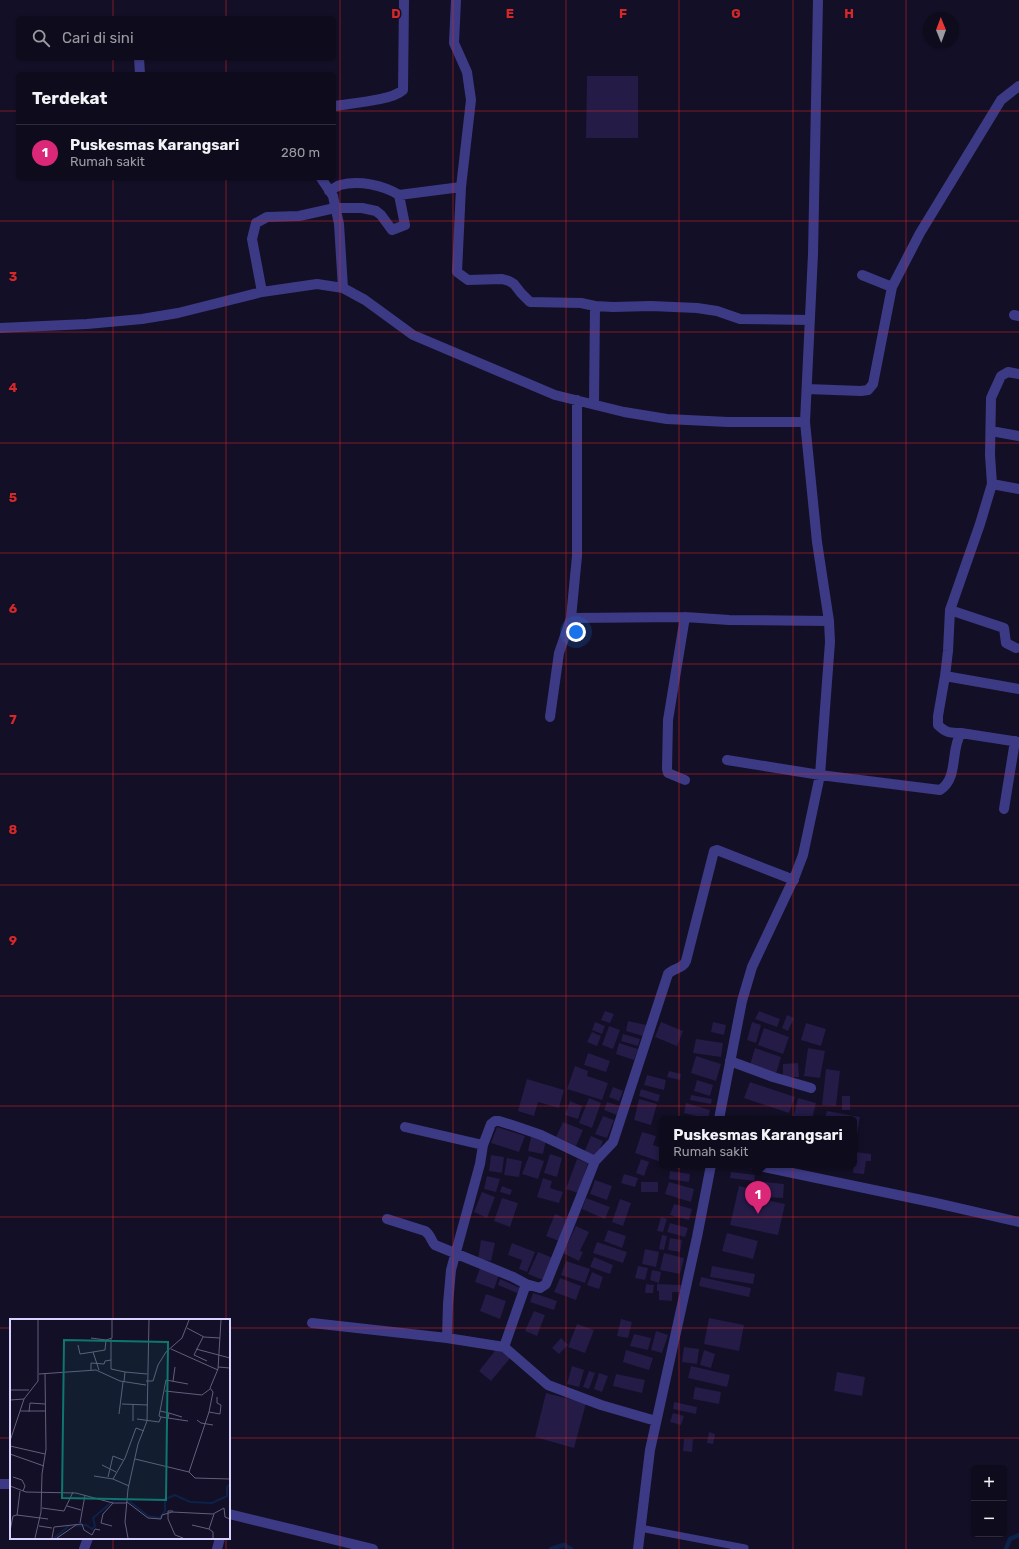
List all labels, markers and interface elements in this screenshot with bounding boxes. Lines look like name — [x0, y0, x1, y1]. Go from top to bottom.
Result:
text: D — [391, 6, 401, 21]
text: E — [506, 6, 514, 21]
text: F — [619, 6, 627, 21]
text: G — [731, 6, 741, 21]
text: H — [844, 6, 854, 21]
north arrow — [923, 12, 959, 48]
search box — [16, 16, 336, 60]
icon: search — [30, 27, 52, 49]
text: Cari di sini — [62, 29, 134, 47]
text: Terdekat — [32, 88, 107, 108]
text: Puskesmas Karangsari — [70, 136, 239, 154]
text: 1 — [42, 145, 48, 160]
text: 280 m — [281, 145, 320, 160]
text: Rumah sakit — [70, 154, 145, 169]
text: 3 — [9, 269, 18, 284]
text: 4 — [9, 380, 18, 395]
text: 5 — [9, 490, 17, 505]
text: 6 — [9, 601, 18, 616]
your location — [566, 622, 586, 642]
text: 7 — [9, 712, 17, 727]
text: 8 — [9, 822, 18, 837]
text: 9 — [9, 933, 17, 948]
popup — [659, 1116, 857, 1168]
text: Puskesmas Karangsari — [673, 1126, 843, 1144]
text: Rumah sakit — [673, 1144, 748, 1159]
pin: 1 — [745, 1181, 771, 1214]
inset map — [10, 1319, 230, 1539]
map controls — [971, 1465, 1007, 1537]
button: + — [971, 1465, 1007, 1501]
button: − — [971, 1501, 1007, 1537]

